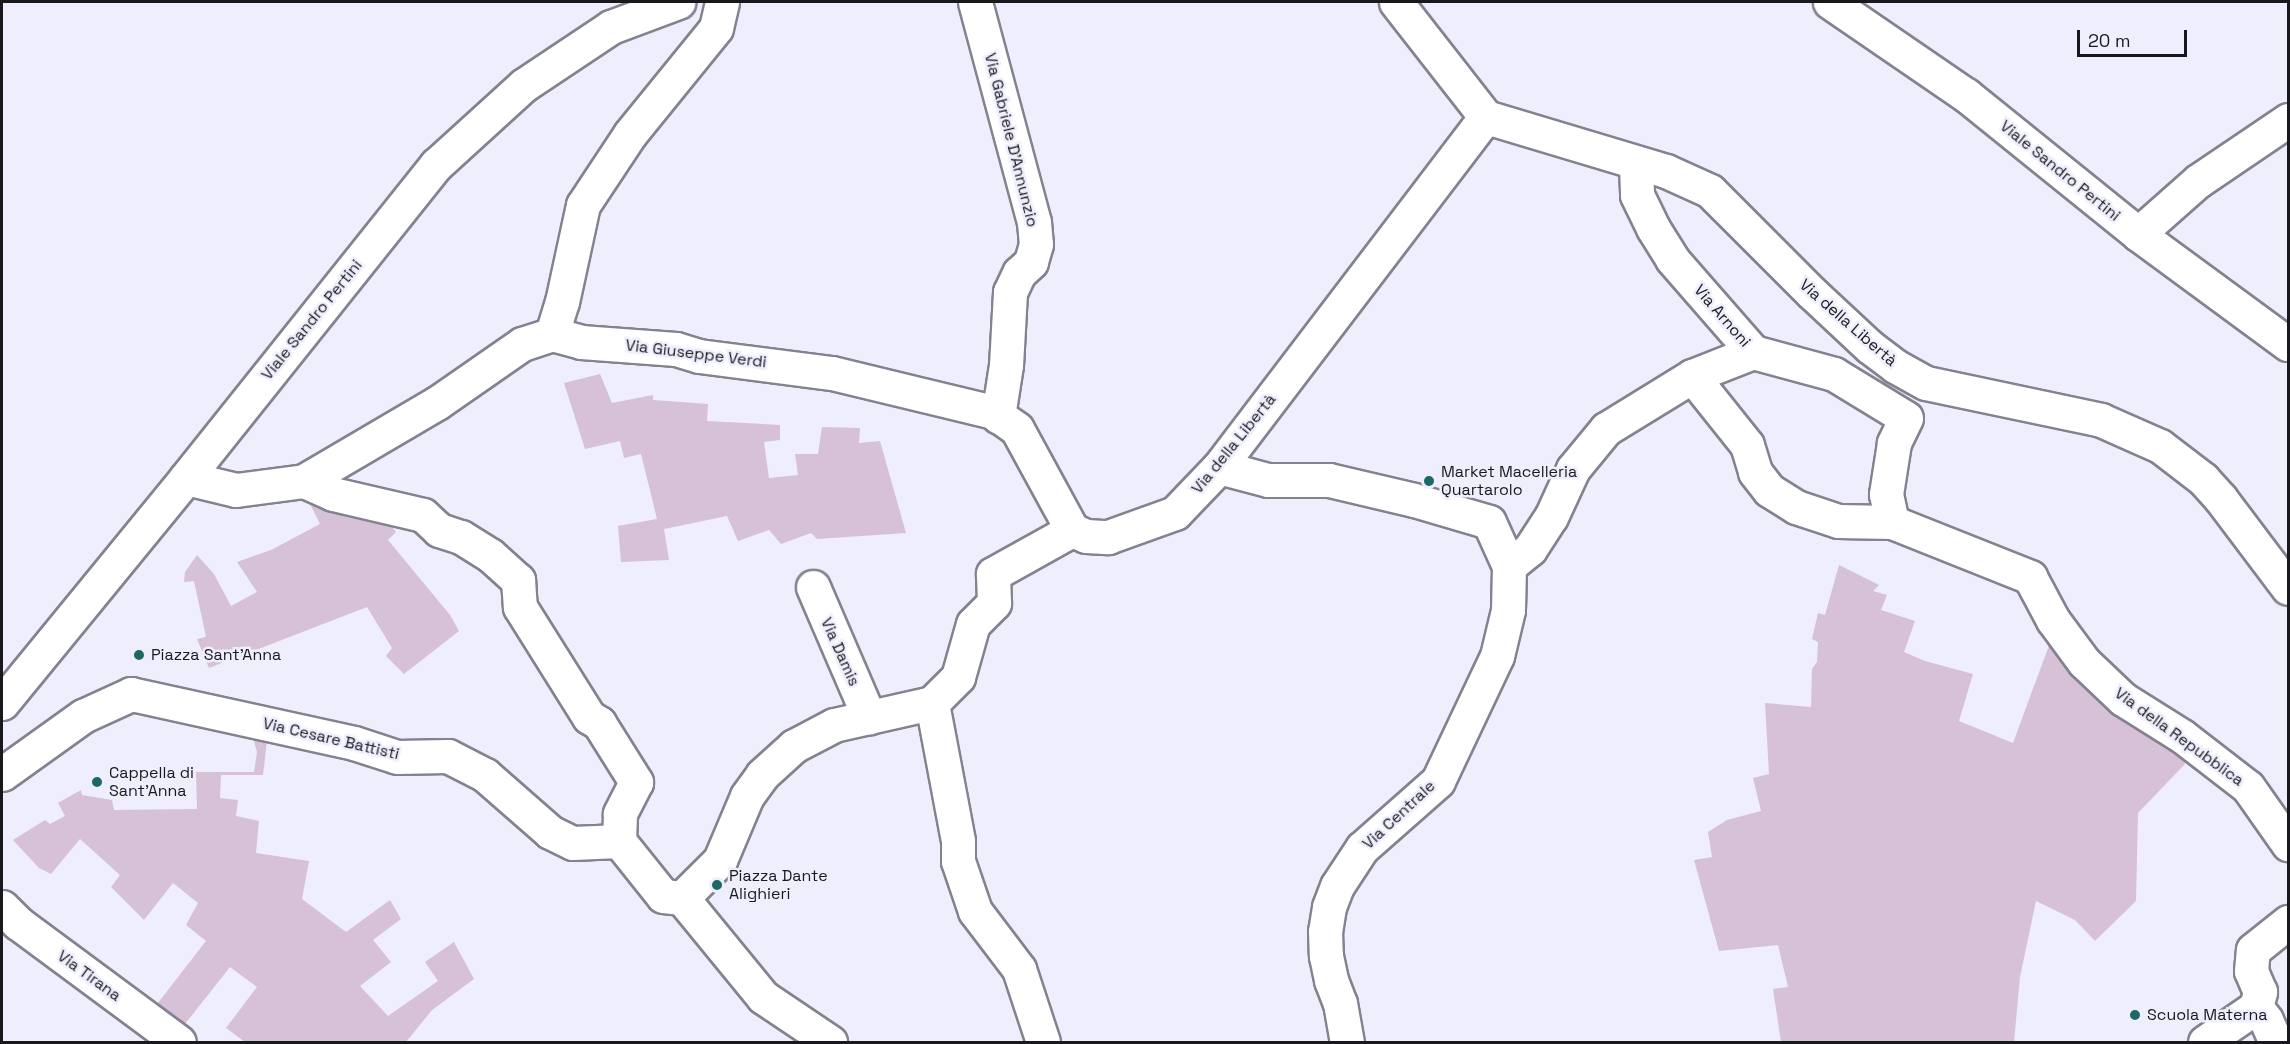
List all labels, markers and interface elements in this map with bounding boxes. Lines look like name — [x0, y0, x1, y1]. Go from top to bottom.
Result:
scale bar — [2080, 18, 2190, 56]
text: 20 m — [2088, 29, 2131, 52]
street label: Via Gabriele D'Annunzio — [980, 51, 1042, 229]
street label: Viale Sandro Pertini — [1996, 117, 2124, 225]
street label: Viale Sandro Pertini — [258, 256, 366, 384]
street label: Via della Libertà — [1795, 275, 1901, 371]
street label: Via Arnoni — [1690, 281, 1754, 351]
street label: Via Giuseppe Verdi — [624, 336, 768, 372]
street label: Via della Libertà — [1188, 390, 1280, 498]
place label: Market Macelleria Quartarolo — [1441, 462, 1577, 500]
marker: Market Macelleria Quartarolo — [1422, 474, 1436, 488]
street label: Via Damis — [816, 615, 864, 689]
place label: Piazza Sant'Anna — [151, 645, 281, 665]
marker: Piazza Sant'Anna — [132, 648, 146, 662]
street label: Via della Repubblica — [2111, 684, 2247, 790]
street label: Via Cesare Battisti — [261, 714, 401, 764]
place label: Cappella di Sant'Anna — [109, 763, 194, 801]
marker: Cappella di Sant'Anna — [90, 775, 104, 789]
street label: Via Centrale — [1359, 777, 1439, 853]
place label: Piazza Dante Alighieri — [729, 866, 828, 904]
marker: Piazza Dante Alighieri — [710, 878, 724, 892]
street label: Via Tirana — [53, 946, 125, 1006]
place label: Scuola Materna — [2147, 1005, 2267, 1025]
marker: Scuola Materna — [2128, 1008, 2142, 1022]

